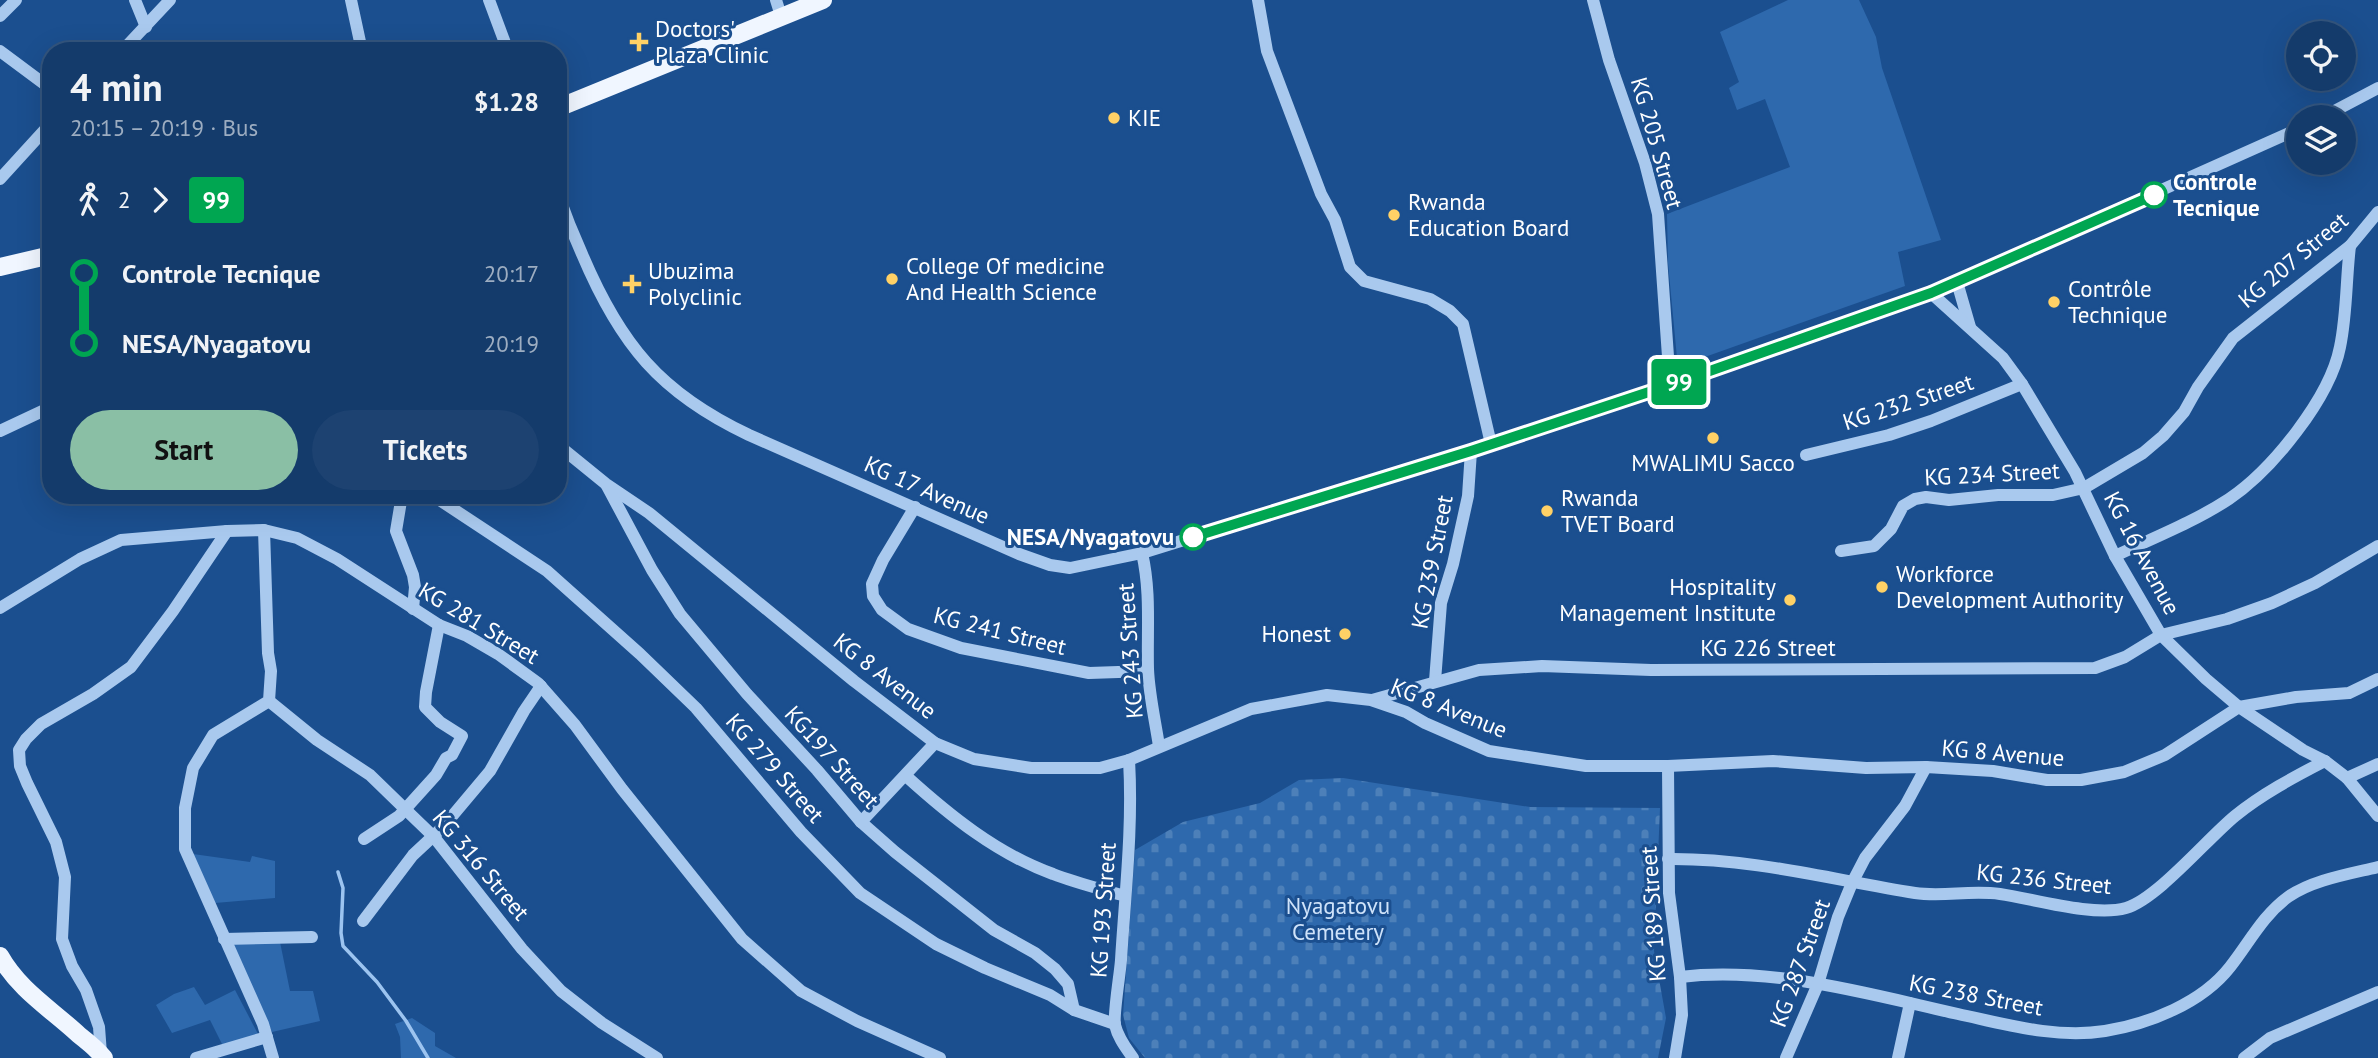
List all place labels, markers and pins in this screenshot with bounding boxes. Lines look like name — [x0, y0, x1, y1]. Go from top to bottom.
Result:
place label: Doctors' Plaza Clinic — [655, 14, 769, 69]
marker: Doctors' Plaza Clinic — [629, 32, 649, 52]
place label: KIE — [1128, 103, 1161, 132]
marker: KIE — [1106, 110, 1122, 126]
place label: Controle Tecnique — [2173, 167, 2260, 222]
marker: Controle Tecnique — [2141, 182, 2167, 208]
place label: Rwanda Education Board — [1408, 187, 1569, 242]
marker: Rwanda Education Board — [1386, 207, 1402, 223]
place label: College Of medicine And Health Science — [906, 251, 1105, 306]
place label: Ubuzima Polyclinic — [648, 256, 742, 311]
marker: College Of medicine And Health Science — [884, 271, 900, 287]
marker: Ubuzima Polyclinic — [622, 274, 642, 294]
place label: Contrôle Technique — [2068, 274, 2167, 329]
marker: Contrôle Technique — [2046, 294, 2062, 310]
marker: MWALIMU Sacco — [1705, 430, 1721, 446]
place label: MWALIMU Sacco — [1631, 448, 1795, 477]
place label: Rwanda TVET Board — [1561, 483, 1675, 538]
marker: Rwanda TVET Board — [1539, 503, 1555, 519]
place label: NESA/Nyagatovu — [1007, 522, 1174, 551]
marker: NESA/Nyagatovu — [1180, 524, 1206, 550]
place label: Workforce Development Authority — [1896, 559, 2124, 614]
place label: Hospitality Management Institute — [1559, 572, 1776, 627]
marker: Workforce Development Authority — [1874, 579, 1890, 595]
marker: Hospitality Management Institute — [1782, 592, 1798, 608]
place label: Honest — [1261, 619, 1331, 648]
marker: Honest — [1337, 626, 1353, 642]

